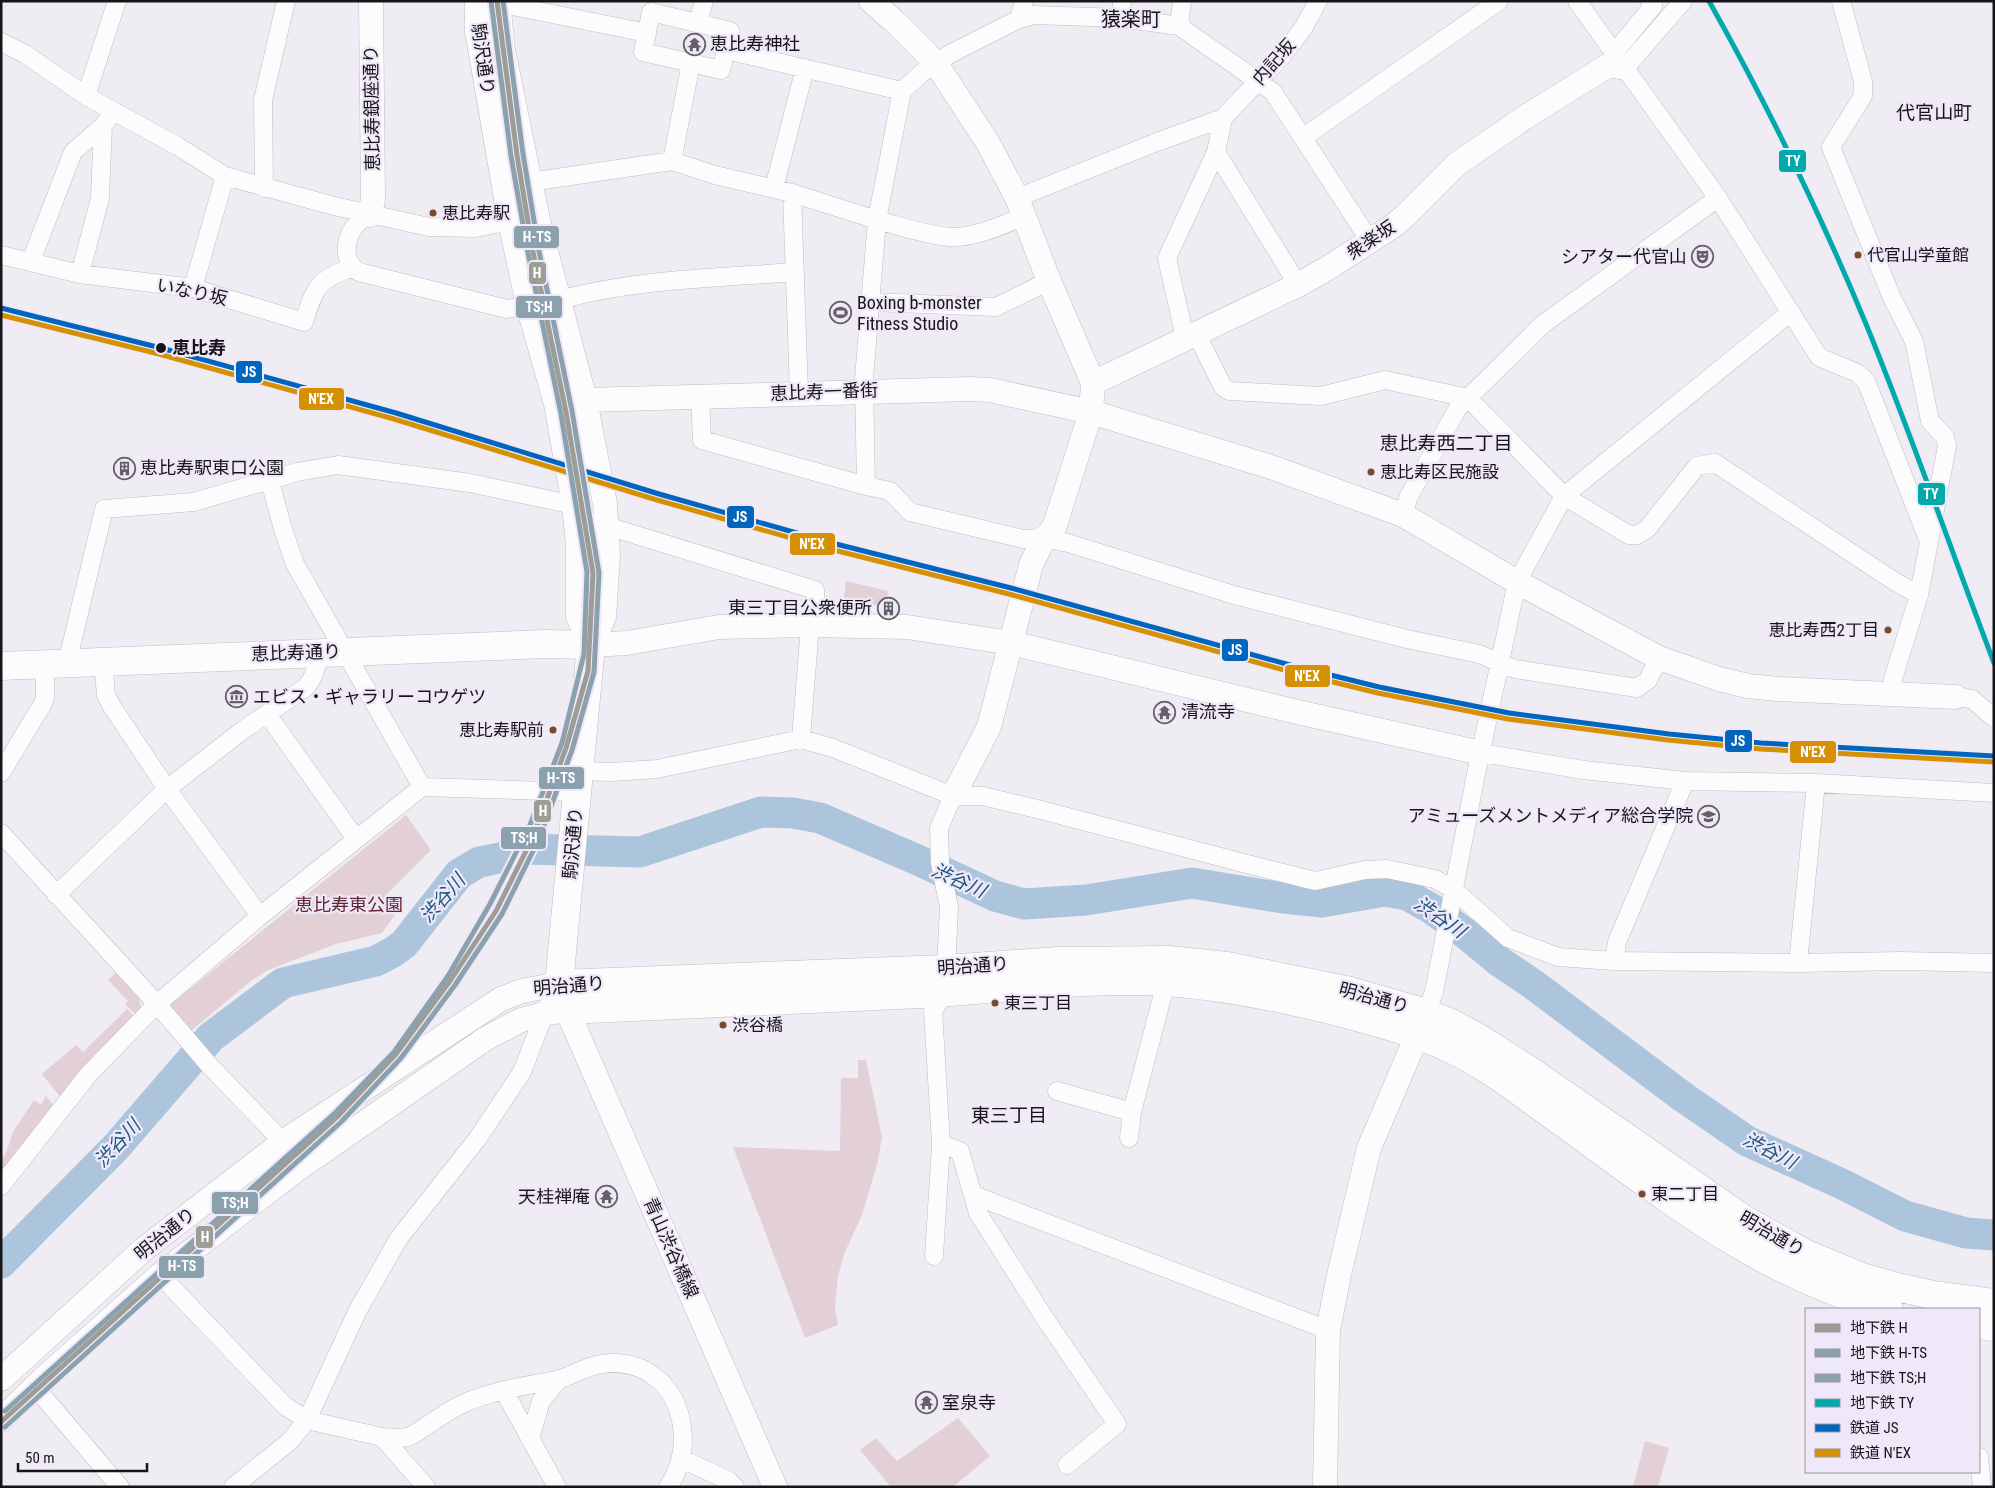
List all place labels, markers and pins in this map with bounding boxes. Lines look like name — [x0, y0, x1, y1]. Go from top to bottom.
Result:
temple icon: 恵比寿神社 — [682, 32, 706, 56]
place label: 恵比寿神社 — [710, 33, 800, 54]
place label: 恵比寿駅 — [442, 203, 510, 223]
marker: 恵比寿駅 — [428, 208, 438, 218]
theatre icon: シアター代官山 — [1691, 245, 1715, 269]
place label: 代官山学童館 — [1867, 245, 1969, 265]
place label: シアター代官山 — [1561, 246, 1687, 267]
marker: 代官山学童館 — [1853, 250, 1863, 260]
place label: Boxing b-monster Fitness Studio — [857, 292, 982, 334]
sports icon: Boxing b-monster Fitness Studio — [829, 301, 853, 325]
place label: 恵比寿 — [172, 337, 226, 358]
marker: 恵比寿 — [154, 341, 168, 355]
building icon: 恵比寿駅東口公園 — [112, 456, 136, 480]
place label: 恵比寿駅東口公園 — [140, 457, 284, 478]
place label: 恵比寿区民施設 — [1380, 462, 1499, 482]
marker: 恵比寿区民施設 — [1366, 467, 1376, 477]
building icon: 東三丁目公衆便所 — [876, 596, 900, 620]
place label: 東三丁目公衆便所 — [728, 597, 872, 618]
place label: 恵比寿西2丁目 — [1769, 620, 1879, 640]
marker: 恵比寿西2丁目 — [1883, 625, 1893, 635]
museum icon: エビス・ギャラリーコウゲツ — [225, 685, 249, 709]
place label: エビス・ギャラリーコウゲツ — [253, 686, 486, 707]
temple icon: 清流寺 — [1153, 700, 1177, 724]
place label: 清流寺 — [1181, 701, 1235, 722]
place label: 恵比寿駅前 — [459, 720, 544, 740]
marker: 恵比寿駅前 — [548, 725, 558, 735]
school or university icon: アミューズメントメディア総合学院 — [1697, 804, 1721, 828]
place label: アミューズメントメディア総合学院 — [1408, 805, 1693, 826]
place label: 東三丁目 — [1004, 993, 1072, 1013]
marker: 東三丁目 — [990, 998, 1000, 1008]
place label: 渋谷橋 — [732, 1015, 783, 1035]
marker: 渋谷橋 — [718, 1020, 728, 1030]
place label: 東二丁目 — [1651, 1184, 1719, 1204]
temple icon: 天桂禅庵 — [594, 1185, 618, 1209]
place label: 天桂禅庵 — [518, 1186, 590, 1207]
marker: 東二丁目 — [1637, 1189, 1647, 1199]
temple icon: 室泉寺 — [914, 1391, 938, 1415]
place label: 室泉寺 — [942, 1392, 996, 1413]

